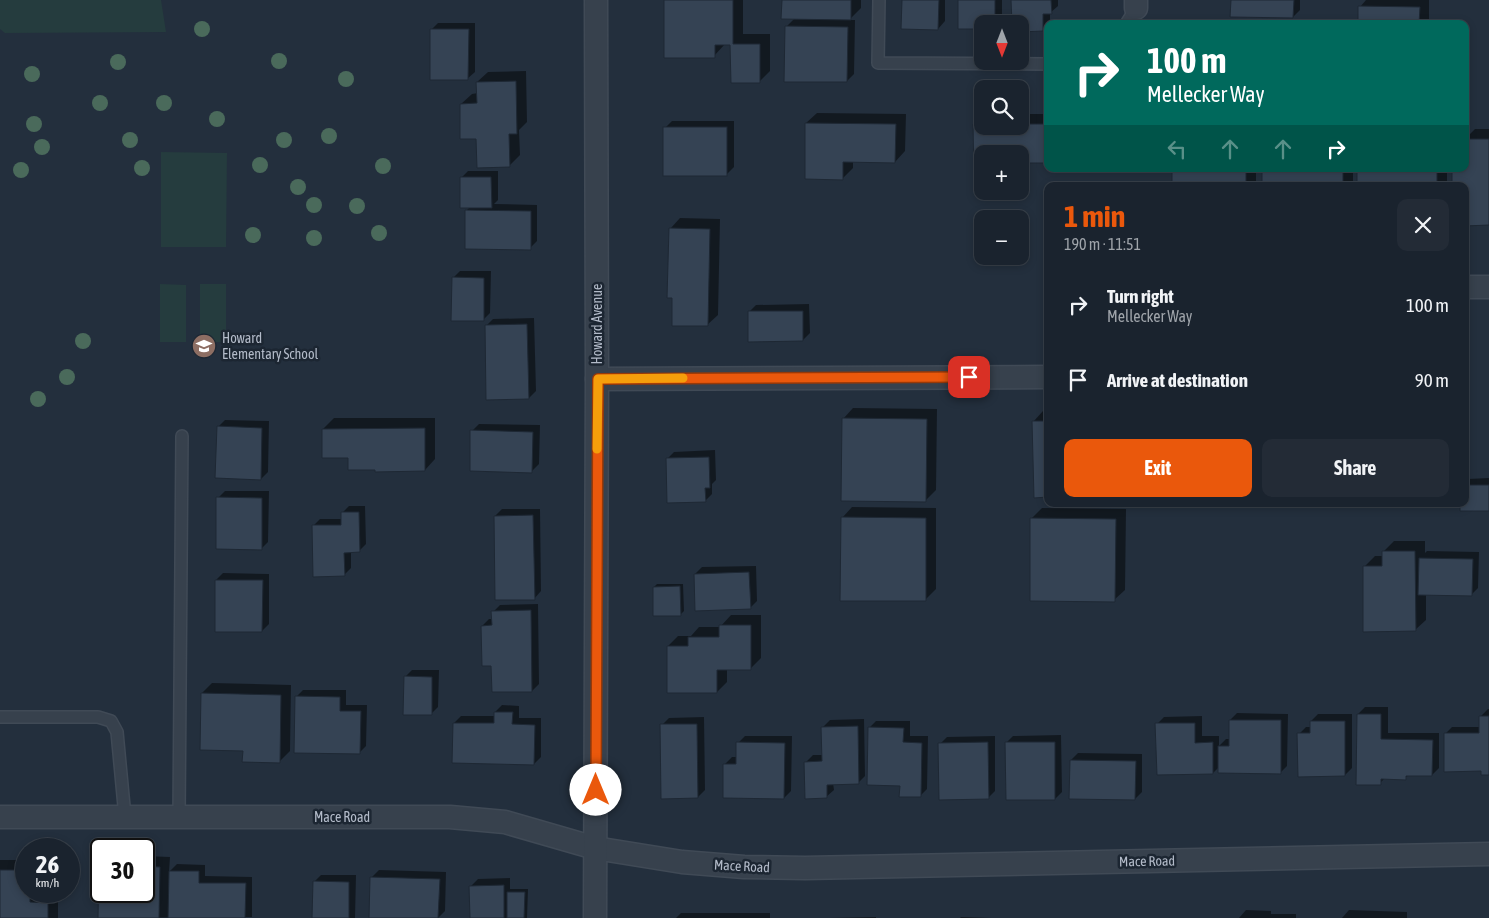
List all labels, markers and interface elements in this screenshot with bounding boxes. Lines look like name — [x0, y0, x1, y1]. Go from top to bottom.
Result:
north arrow — [974, 15, 1029, 70]
map controls — [974, 15, 1029, 265]
icon: right — [1064, 40, 1129, 105]
text: 100 m — [1147, 40, 1226, 80]
button: search — [974, 80, 1029, 135]
text: Mellecker Way — [1147, 81, 1265, 107]
icon: left — [1163, 135, 1191, 163]
icon: ahead — [1216, 135, 1244, 163]
icon: ahead — [1269, 135, 1297, 163]
icon: right — [1322, 135, 1350, 163]
button: + — [974, 145, 1029, 200]
text: 1 min — [1064, 199, 1125, 233]
button: close — [1397, 199, 1449, 251]
button: − — [974, 210, 1029, 265]
text: 190 m · 11:51 — [1064, 235, 1141, 253]
street label: Howard Avenue — [589, 284, 605, 364]
text: Turn right — [1107, 285, 1174, 307]
icon: right — [1064, 291, 1092, 319]
text: 100 m — [1406, 294, 1449, 316]
text: Mellecker Way — [1107, 307, 1192, 325]
place label: Howard Elementary School — [222, 330, 318, 362]
school or university icon: Howard Elementary School — [191, 333, 217, 359]
pin — [948, 356, 990, 398]
icon: arrive — [955, 363, 983, 391]
icon: arrive — [1064, 366, 1092, 394]
text: Arrive at destination — [1107, 369, 1248, 391]
text: 90 m — [1415, 369, 1449, 391]
button: Exit — [1064, 439, 1252, 497]
button: Share — [1262, 439, 1449, 497]
position arrow — [569, 763, 621, 815]
street label: Mace Road — [314, 809, 370, 825]
speed limit sign: 30 — [90, 838, 155, 903]
text: 26 — [36, 850, 59, 878]
street label: Mace Road — [1119, 853, 1175, 869]
street label: Mace Road — [714, 857, 770, 875]
text: km/h — [36, 876, 59, 890]

